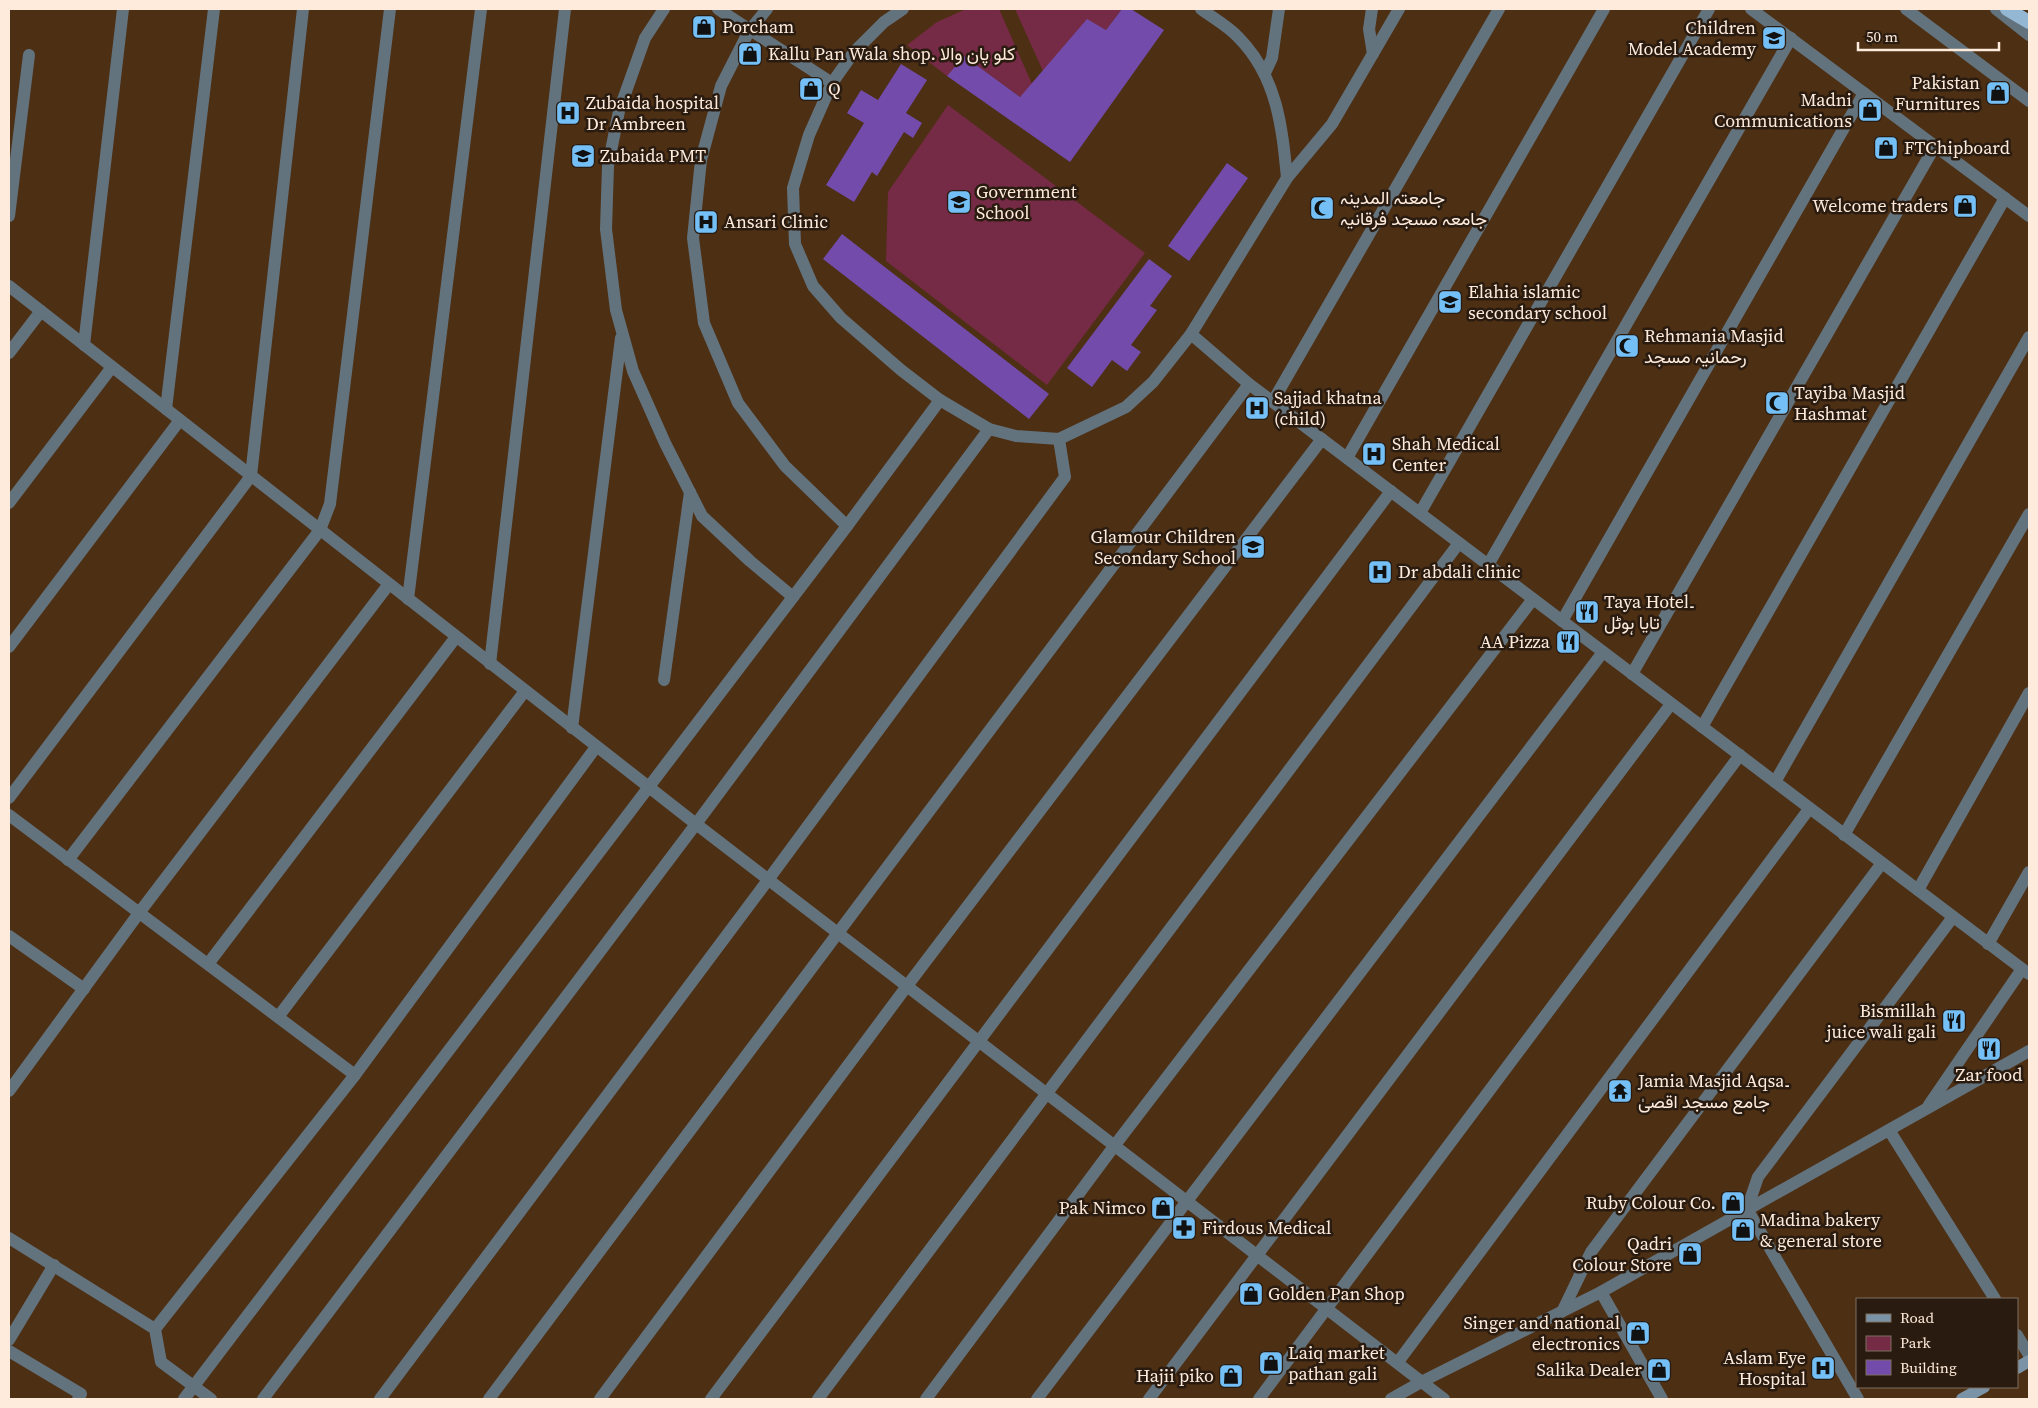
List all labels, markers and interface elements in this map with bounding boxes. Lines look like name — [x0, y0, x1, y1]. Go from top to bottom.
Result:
shop icon: Porcham — [691, 14, 717, 40]
place label: Porcham — [722, 14, 794, 39]
place label: Children Model Academy — [1628, 15, 1757, 61]
scale bar — [1858, 20, 1999, 52]
school or university icon: Children Model Academy — [1761, 25, 1787, 51]
text: 50 m — [1866, 26, 1898, 47]
shop icon: Kallu Pan Wala shop. کلو پان والا — [737, 41, 763, 67]
place label: Kallu Pan Wala shop. کلو پان والا — [768, 41, 1015, 66]
place label: Pakistan Furnitures — [1895, 70, 1980, 116]
shop icon: Q — [798, 76, 824, 102]
place label: Q — [828, 76, 841, 101]
shop icon: Pakistan Furnitures — [1985, 80, 2011, 106]
place label: Madni Communications — [1714, 87, 1852, 133]
place label: Zubaida hospital Dr Ambreen — [586, 90, 719, 136]
shop icon: Madni Communications — [1857, 97, 1883, 123]
hospital icon: Zubaida hospital Dr Ambreen — [555, 100, 581, 126]
shop icon: FTChipboard — [1873, 135, 1899, 161]
place label: FTChipboard — [1904, 135, 2010, 160]
school or university icon: Zubaida PMT — [570, 143, 596, 169]
place label: Zubaida PMT — [600, 143, 706, 168]
place label: Government School — [976, 179, 1077, 225]
place label: جامعتہ المدینہ جامعہ مسجد فرقانیہ — [1340, 185, 1487, 231]
school or university icon: Government School — [946, 189, 972, 215]
place label: Welcome traders — [1812, 193, 1948, 218]
shop icon: Welcome traders — [1952, 193, 1978, 219]
mosque icon: جامعتہ المدینہ جامعہ مسجد فرقانیہ — [1309, 195, 1335, 221]
hospital icon: Ansari Clinic — [693, 209, 719, 235]
place label: Ansari Clinic — [724, 209, 828, 234]
place label: Elahia islamic secondary school — [1468, 279, 1607, 325]
school or university icon: Elahia islamic secondary school — [1437, 289, 1463, 315]
place label: Rehmania Masjid رحمانیہ مسجد — [1644, 323, 1784, 369]
mosque icon: Rehmania Masjid رحمانیہ مسجد — [1614, 333, 1640, 359]
place label: Tayiba Masjid Hashmat — [1794, 380, 1905, 426]
place label: Sajjad khatna (child) — [1274, 385, 1382, 431]
mosque icon: Tayiba Masjid Hashmat — [1764, 390, 1790, 416]
hospital icon: Sajjad khatna (child) — [1244, 395, 1270, 421]
place label: Shah Medical Center — [1392, 431, 1500, 477]
hospital icon: Shah Medical Center — [1361, 441, 1387, 467]
place label: Glamour Children Secondary School — [1091, 524, 1236, 570]
school or university icon: Glamour Children Secondary School — [1240, 534, 1266, 560]
hospital icon: Dr abdali clinic — [1367, 559, 1393, 585]
place label: Dr abdali clinic — [1398, 559, 1521, 584]
place label: Taya Hotel۔ تایا ہوٹل — [1604, 589, 1695, 635]
restaurant icon: Taya Hotel۔ تایا ہوٹل — [1574, 599, 1600, 625]
place label: AA Pizza — [1480, 629, 1551, 654]
restaurant icon: AA Pizza — [1555, 629, 1581, 655]
place label: Bismillah juice wali gali — [1825, 998, 1936, 1044]
restaurant icon: Bismillah juice wali gali — [1941, 1008, 1967, 1034]
restaurant icon: Zar food — [1976, 1036, 2002, 1062]
place label: Zar food — [1956, 1062, 2022, 1087]
place label: Jamia Masjid Aqsa۔ جامع مسجد اقصیٰ — [1637, 1068, 1790, 1114]
temple icon: Jamia Masjid Aqsa۔ جامع مسجد اقصیٰ — [1607, 1078, 1633, 1104]
place label: Ruby Colour Co. — [1586, 1190, 1716, 1215]
shop icon: Ruby Colour Co. — [1720, 1190, 1746, 1216]
place label: Pak Nimco — [1059, 1195, 1146, 1220]
shop icon: Pak Nimco — [1150, 1195, 1176, 1221]
place label: Madina bakery & general store — [1760, 1207, 1882, 1253]
pharmacy icon: Firdous Medical — [1171, 1215, 1197, 1241]
place label: Firdous Medical — [1202, 1215, 1331, 1240]
shop icon: Madina bakery & general store — [1730, 1217, 1756, 1243]
place label: Qadri Colour Store — [1572, 1231, 1672, 1277]
shop icon: Qadri Colour Store — [1677, 1241, 1703, 1267]
shop icon: Golden Pan Shop — [1238, 1281, 1264, 1307]
place label: Golden Pan Shop — [1268, 1281, 1405, 1306]
legend — [1856, 1298, 2018, 1388]
text: Road — [1900, 1307, 1934, 1328]
place label: Singer and national electronics — [1463, 1310, 1620, 1356]
shop icon: Singer and national electronics — [1625, 1320, 1651, 1346]
text: Park — [1900, 1332, 1932, 1353]
place label: Laiq market pathan gali — [1288, 1340, 1385, 1386]
place label: Aslam Eye Hospital — [1723, 1345, 1806, 1391]
shop icon: Laiq market pathan gali — [1258, 1350, 1284, 1376]
hospital icon: Aslam Eye Hospital — [1810, 1355, 1836, 1381]
place label: Salika Dealer — [1537, 1357, 1642, 1382]
shop icon: Salika Dealer — [1646, 1357, 1672, 1383]
text: Building — [1900, 1357, 1957, 1378]
place label: Hajii piko — [1136, 1363, 1214, 1388]
shop icon: Hajii piko — [1218, 1363, 1244, 1389]

